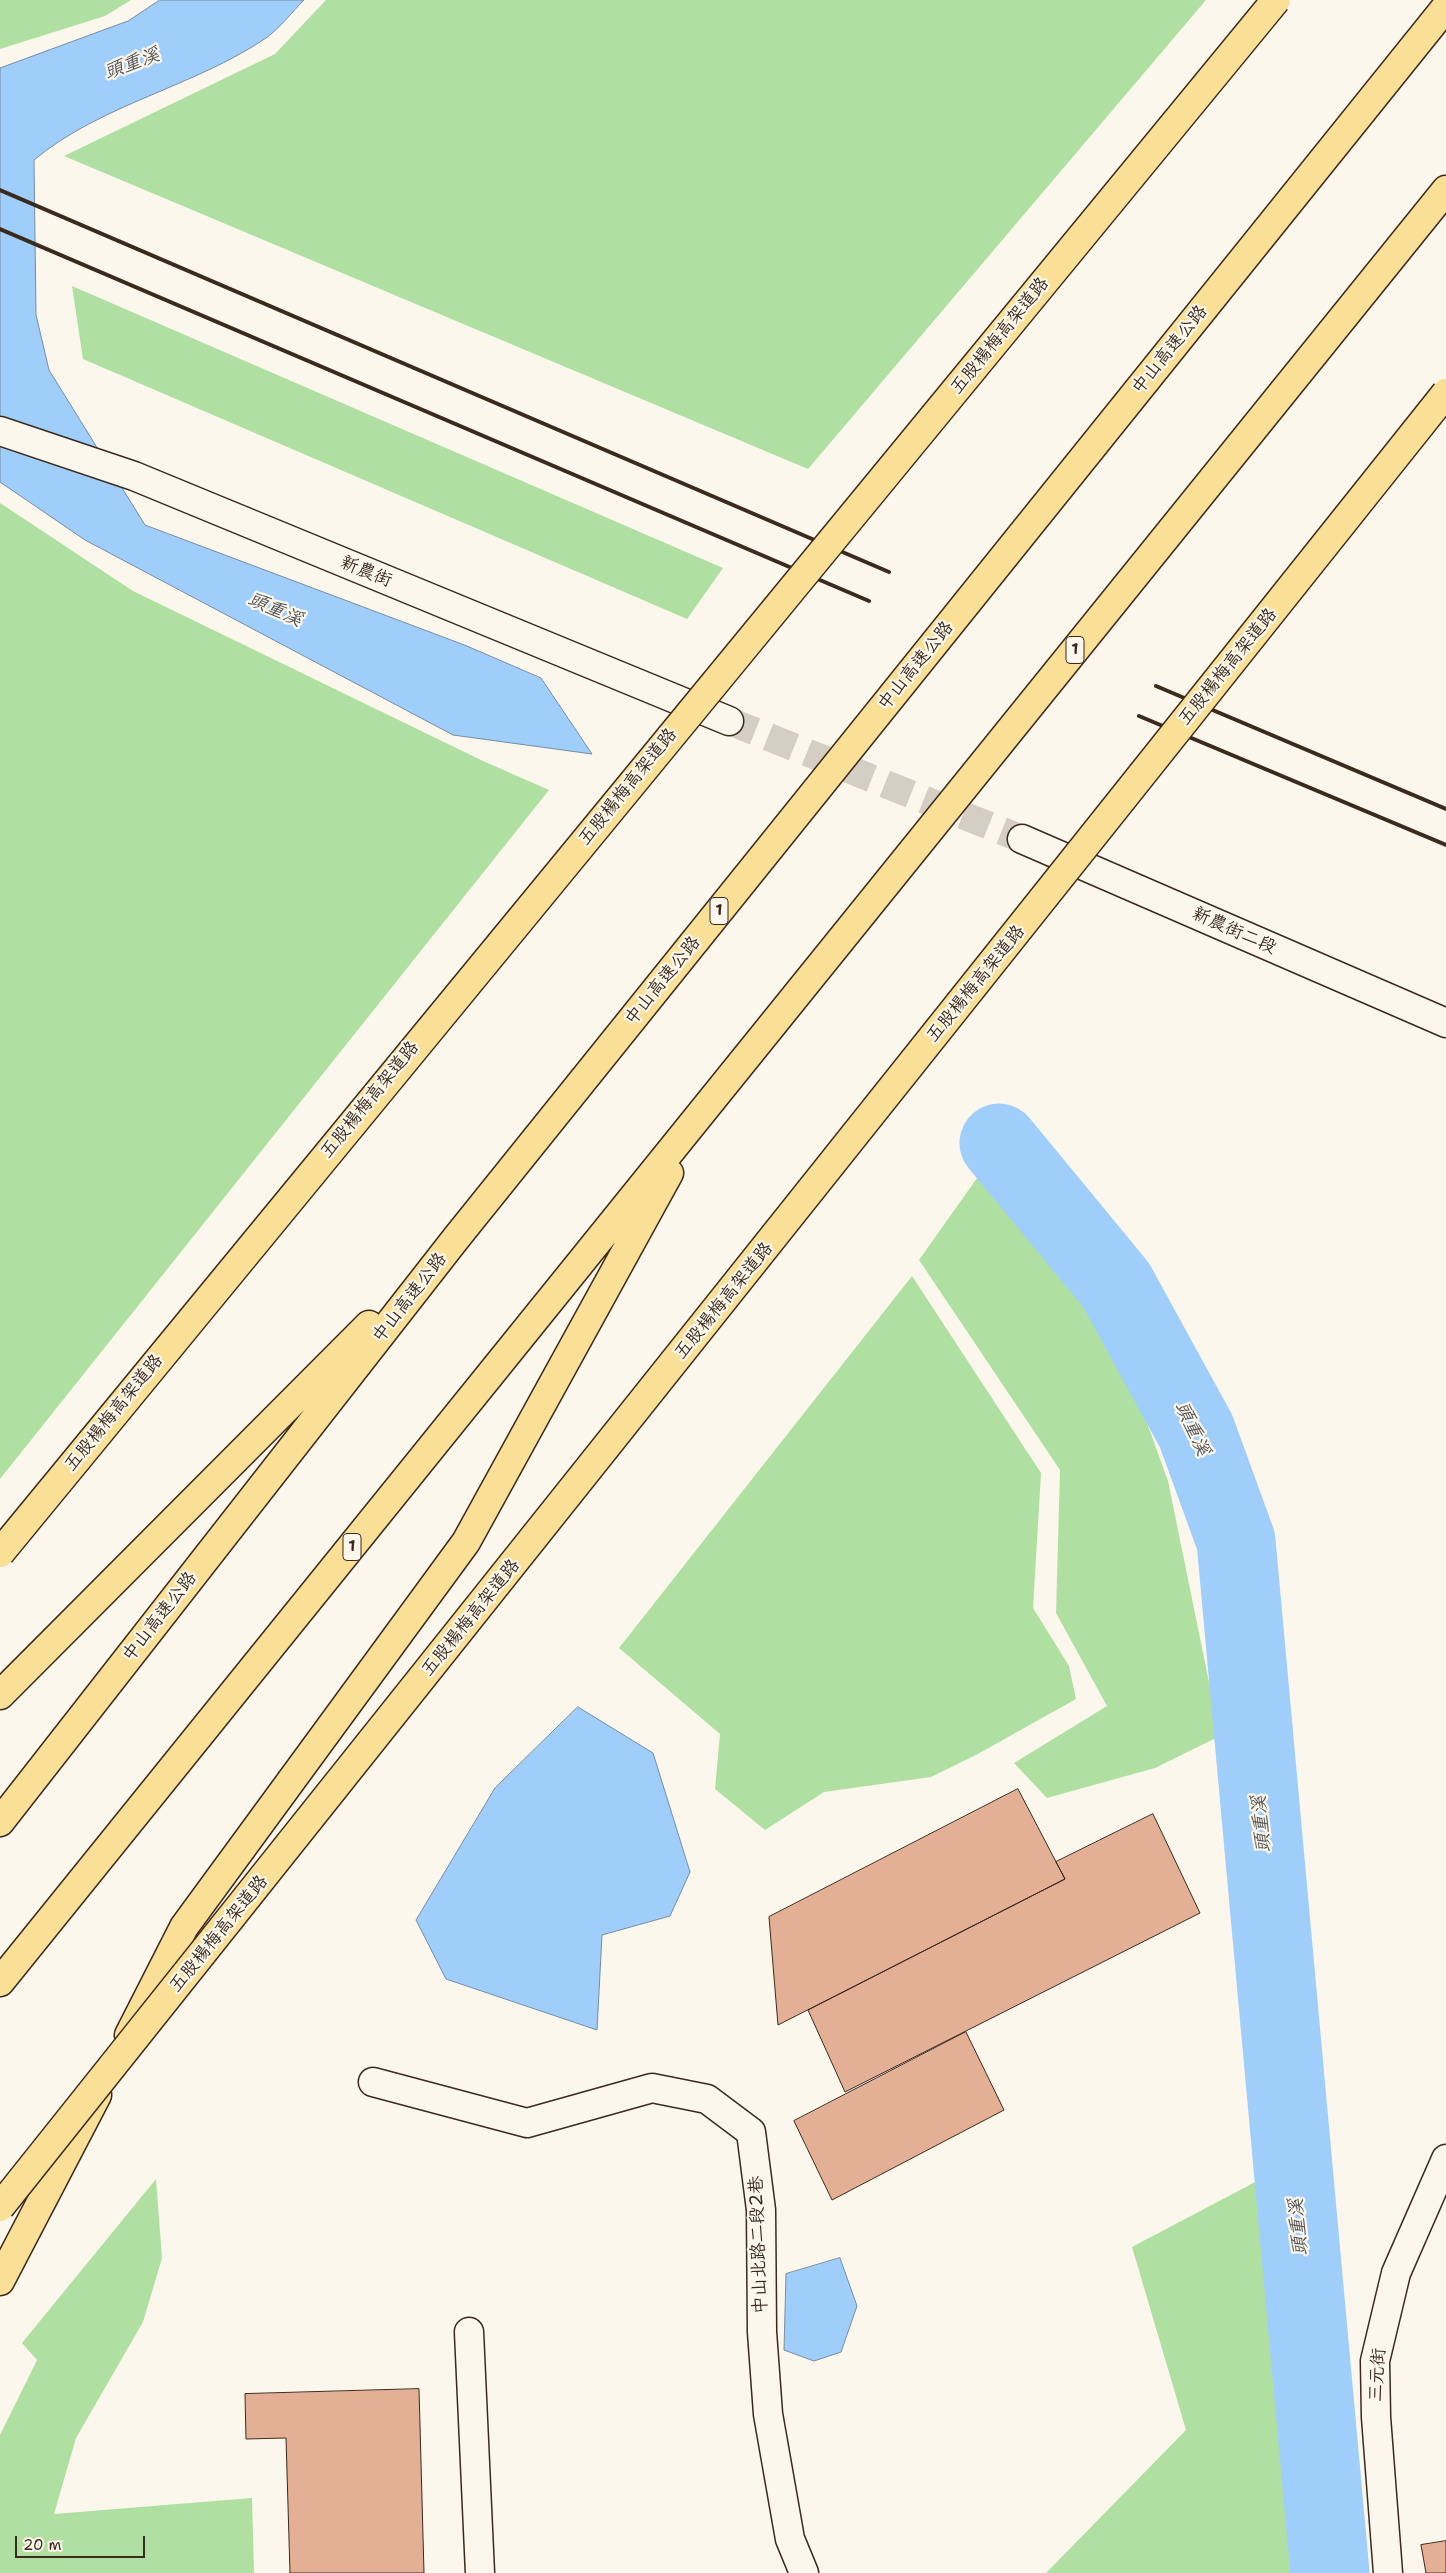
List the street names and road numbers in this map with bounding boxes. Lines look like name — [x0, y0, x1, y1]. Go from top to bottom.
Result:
street label: 五股楊梅高架道路 — [946, 273, 1054, 399]
street label: 中山高速公路 — [1128, 301, 1212, 399]
street label: 新農街 — [337, 552, 395, 592]
street label: 五股楊梅高架道路 — [1174, 604, 1282, 730]
street label: 中山高速公路 — [874, 617, 958, 715]
road number: 1 — [1066, 636, 1084, 664]
street label: 五股楊梅高架道路 — [574, 724, 682, 850]
road number: 1 — [710, 898, 728, 924]
street label: 新農街二段 — [1188, 903, 1280, 959]
street label: 五股楊梅高架道路 — [922, 921, 1030, 1047]
street label: 中山高速公路 — [621, 932, 705, 1030]
street label: 五股楊梅高架道路 — [316, 1037, 424, 1163]
street label: 五股楊梅高架道路 — [670, 1238, 778, 1364]
street label: 中山高速公路 — [368, 1249, 452, 1347]
street label: 五股楊梅高架道路 — [60, 1350, 168, 1476]
road number: 1 — [343, 1534, 361, 1560]
street label: 五股楊梅高架道路 — [417, 1555, 525, 1681]
street label: 中山高速公路 — [118, 1568, 202, 1666]
street label: 五股楊梅高架道路 — [165, 1871, 273, 1997]
street label: 中山北路二段2巷 — [746, 2175, 772, 2315]
street label: 三元街 — [1365, 2347, 1391, 2403]

